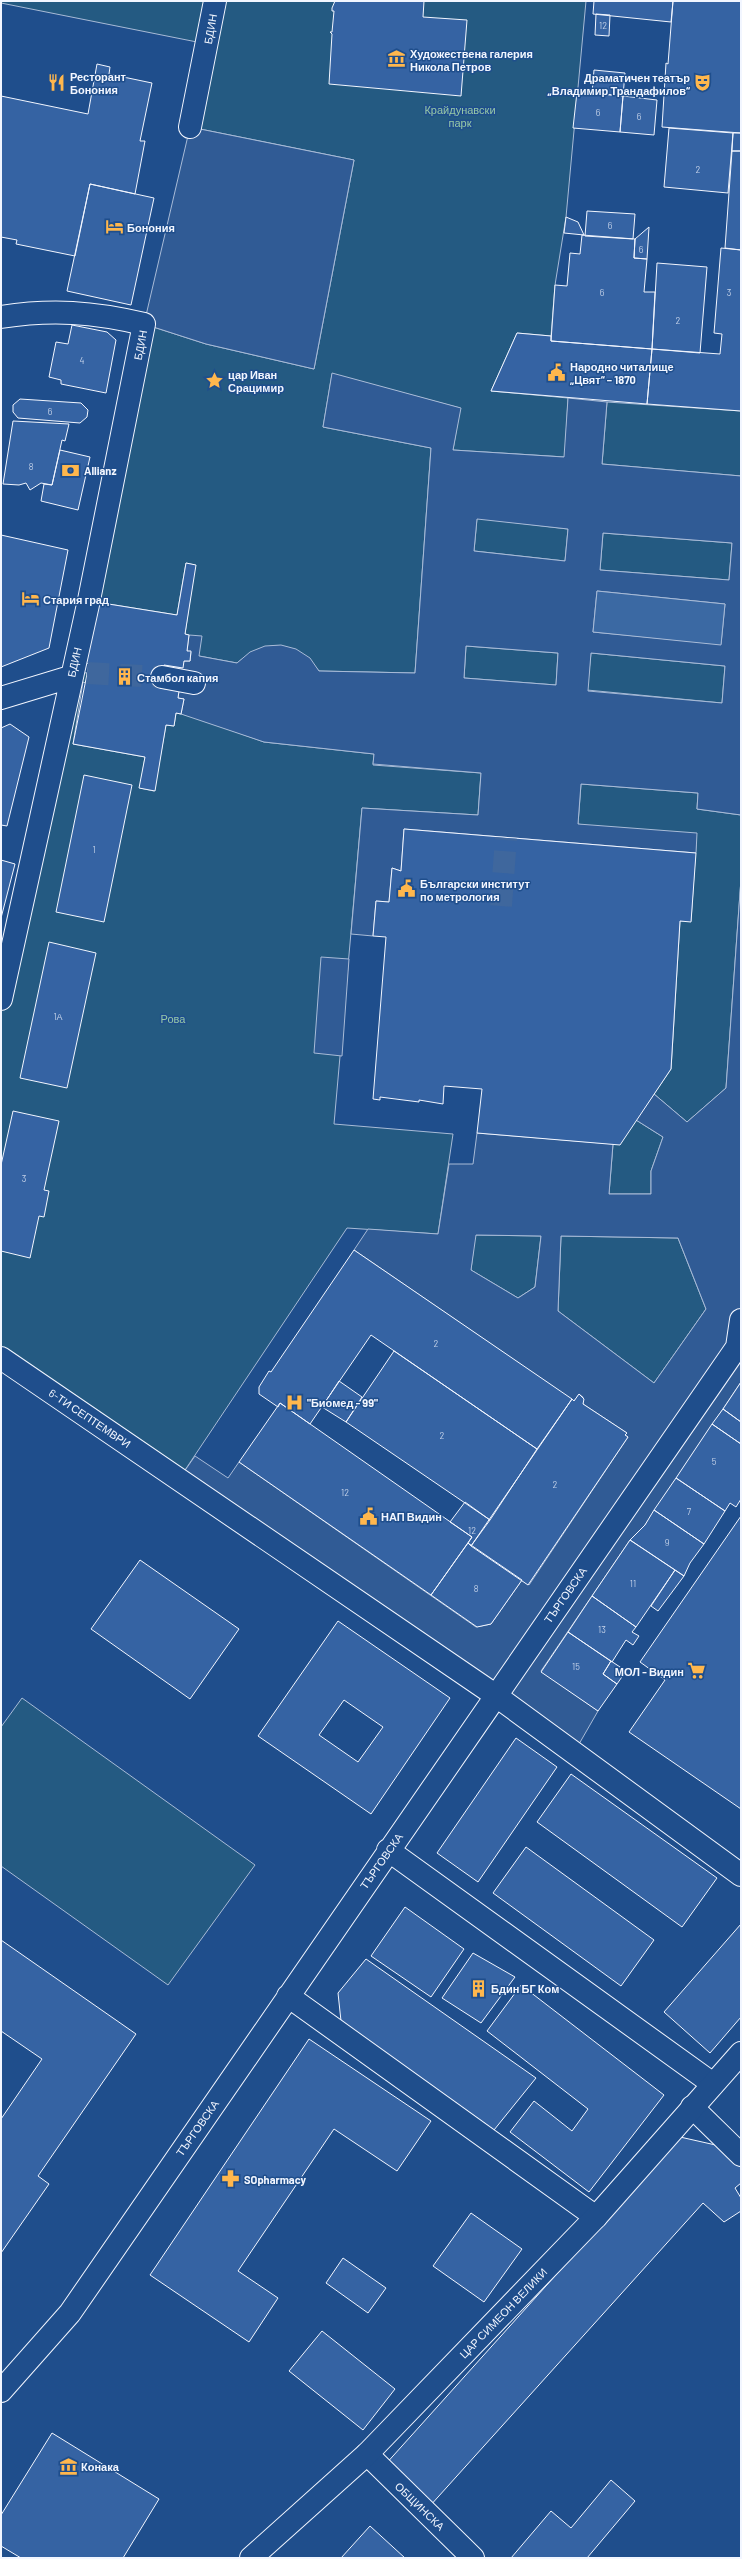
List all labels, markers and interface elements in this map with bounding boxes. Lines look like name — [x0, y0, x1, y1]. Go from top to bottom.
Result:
street label: БДИН — [201, 13, 219, 45]
house number: 12 — [599, 20, 607, 31]
place label: Художествена галерия Никола Петров — [410, 47, 533, 73]
museum icon: Художествена галерия Никола Петров — [387, 49, 407, 69]
place label: Ресторант Бонония — [70, 70, 127, 96]
place label: Драматичен театър „Владимир Трандафилов“ — [548, 71, 690, 97]
restaurant icon: Ресторант Бонония — [47, 72, 67, 92]
theatre icon: Драматичен театър „Владимир Трандафилов“ — [693, 73, 713, 93]
park label: Крайдунавски парк — [424, 103, 496, 129]
house number: 6 — [596, 107, 601, 118]
house number: 6 — [637, 111, 642, 122]
house number: 2 — [696, 164, 701, 175]
hotel icon: Бонония — [104, 217, 124, 237]
house number: 6 — [608, 220, 613, 231]
place label: Бонония — [127, 221, 175, 234]
house number: 6 — [639, 244, 644, 255]
house number: 6 — [600, 287, 605, 298]
house number: 3 — [727, 287, 732, 298]
house number: 2 — [676, 315, 681, 326]
street label: БДИН — [131, 329, 149, 361]
house number: 4 — [80, 355, 85, 366]
place label: Народно читалище „Цвят“ – 1870 — [570, 360, 674, 386]
public building icon: Народно читалище „Цвят“ – 1870 — [547, 362, 567, 382]
place label: цар Иван Срацимир — [228, 368, 284, 394]
place icon: цар Иван Срацимир — [205, 370, 225, 390]
house number: 6 — [48, 406, 53, 417]
bank icon: Allianz — [61, 460, 81, 480]
house number: 8 — [29, 461, 34, 472]
place label: Allianz — [84, 464, 116, 477]
hotel icon: Стария град — [20, 589, 40, 609]
place label: Стария град — [43, 593, 109, 606]
street label: БДИН — [64, 646, 84, 678]
building icon: Стамбол капия — [114, 667, 134, 687]
place label: Стамбол капия — [137, 671, 218, 684]
house number: 1 — [92, 844, 96, 855]
place label: Български институт по метрология — [420, 877, 531, 903]
public building icon: Български институт по метрология — [397, 879, 417, 899]
house number: 1А — [53, 1011, 63, 1022]
park label: Рова — [161, 1012, 186, 1025]
house number: 3 — [22, 1173, 27, 1184]
house number: 2 — [434, 1338, 439, 1349]
street label: 6-ТИ СЕПТЕМВРИ — [47, 1386, 133, 1450]
hospital icon: "Биомед - 99" — [284, 1392, 304, 1412]
place label: "Биомед - 99" — [307, 1396, 378, 1409]
house number: 2 — [440, 1430, 445, 1441]
house number: 5 — [712, 1456, 717, 1467]
house number: 2 — [553, 1479, 558, 1490]
house number: 12 — [341, 1487, 349, 1498]
public building icon: НАП Видин — [358, 1506, 378, 1526]
house number: 7 — [687, 1506, 692, 1517]
place label: НАП Видин — [381, 1510, 442, 1523]
house number: 12 — [468, 1525, 476, 1536]
house number: 9 — [665, 1537, 670, 1548]
street label: ТЪРГОВСКА — [541, 1564, 589, 1625]
house number: 11 — [630, 1578, 636, 1589]
house number: 8 — [474, 1583, 479, 1594]
house number: 13 — [598, 1624, 606, 1635]
house number: 15 — [572, 1661, 580, 1672]
supermarket icon: МОЛ - Видин — [687, 1661, 707, 1681]
place label: МОЛ - Видин — [615, 1665, 684, 1678]
street label: ТЪРГОВСКА — [357, 1830, 405, 1891]
building icon: Бдин БГ Ком — [468, 1978, 488, 1998]
place label: Бдин БГ Ком — [491, 1982, 559, 1995]
street label: ТЪРГОВСКА — [173, 2097, 221, 2158]
pharmacy icon: SOpharmacy — [221, 2169, 241, 2189]
place label: SOpharmacy — [244, 2173, 306, 2186]
street label: ЦАР СИМЕОН ВЕЛИКИ — [457, 2265, 549, 2361]
museum icon: Конака — [58, 2456, 78, 2476]
place label: Конака — [81, 2460, 120, 2473]
street label: ОБЩИНСКА — [393, 2479, 448, 2533]

